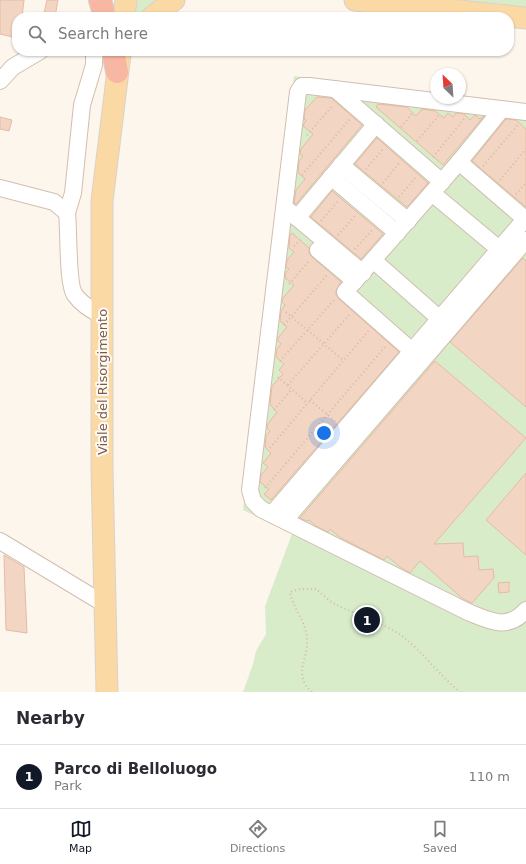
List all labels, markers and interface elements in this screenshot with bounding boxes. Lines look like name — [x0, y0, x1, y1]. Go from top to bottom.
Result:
search box — [12, 12, 514, 56]
icon: search — [26, 23, 48, 45]
text: Search here — [58, 25, 148, 43]
north arrow — [430, 68, 466, 104]
street label: Viale del Risorgimento — [95, 309, 110, 455]
your location — [314, 423, 334, 443]
pin: 1 — [354, 605, 380, 635]
text: Nearby — [16, 708, 85, 728]
text: Parco di Belloluogo — [54, 760, 217, 778]
text: 1 — [24, 769, 34, 784]
text: 110 m — [468, 769, 510, 784]
text: Park — [54, 778, 82, 793]
tab: Map — [69, 818, 92, 855]
tab: Directions — [230, 818, 285, 855]
tab: Saved — [423, 818, 457, 855]

